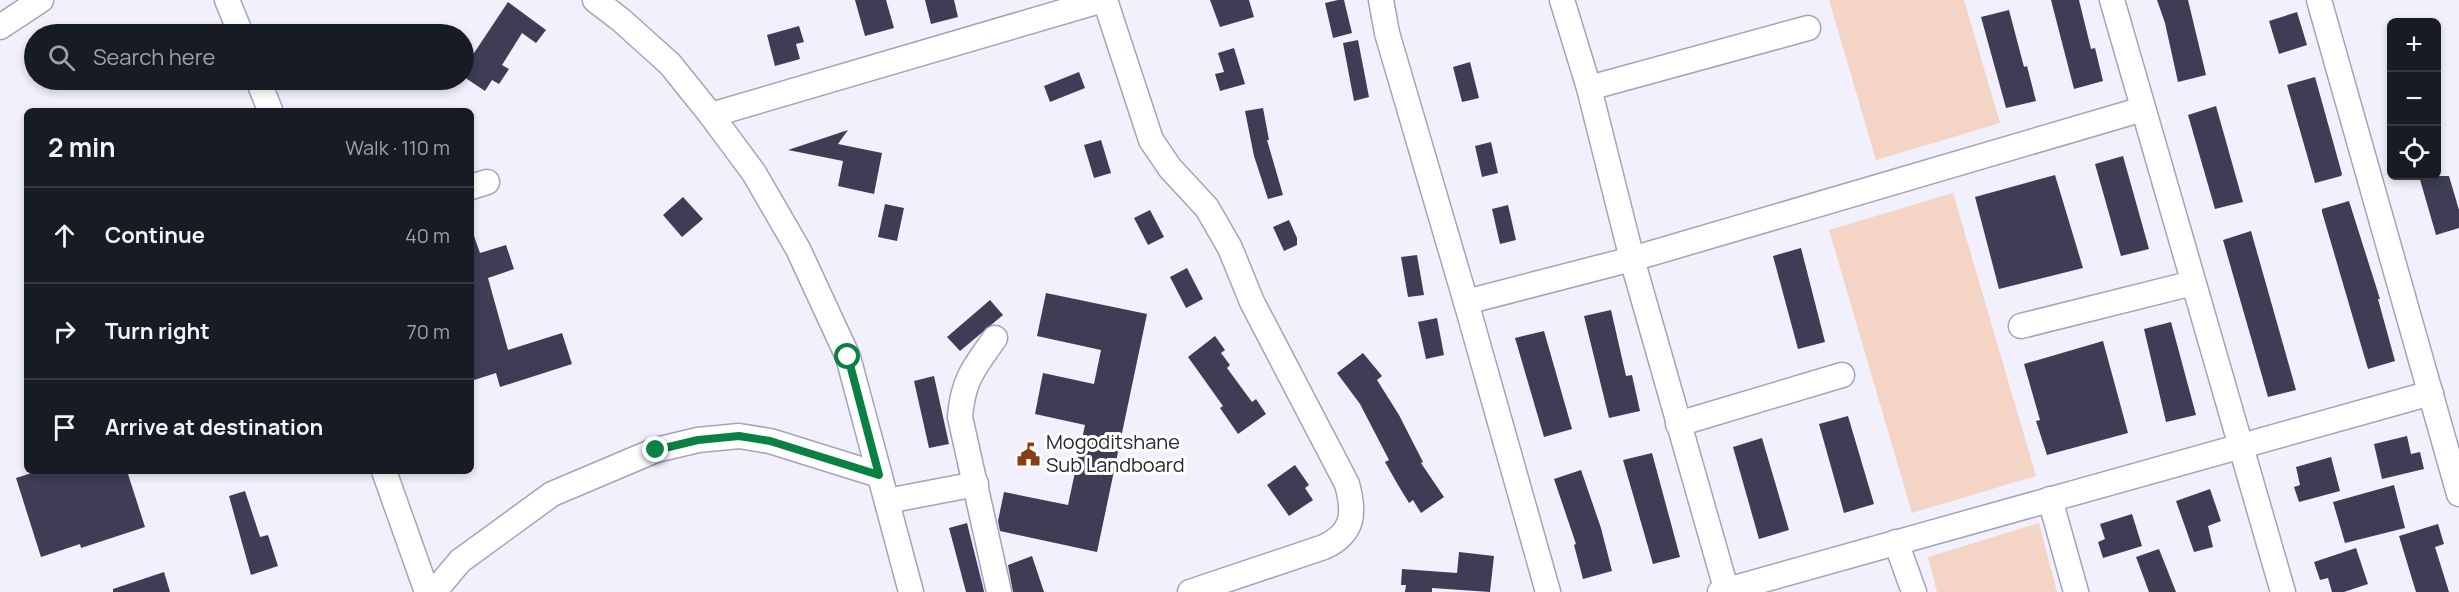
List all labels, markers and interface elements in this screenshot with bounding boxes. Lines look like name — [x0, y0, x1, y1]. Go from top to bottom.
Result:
map controls — [2387, 18, 2441, 180]
button: + — [2387, 18, 2441, 72]
search box — [24, 24, 474, 90]
icon: search — [45, 41, 78, 74]
text: Search here — [93, 42, 215, 72]
button: − — [2387, 72, 2441, 126]
button: locate — [2387, 126, 2441, 180]
text: 2 min — [48, 129, 116, 165]
text: Walk · 110 m — [345, 134, 450, 161]
icon: ahead — [48, 219, 81, 252]
text: Continue — [105, 220, 205, 250]
text: 40 m — [405, 222, 450, 249]
icon: right — [48, 315, 81, 348]
text: Turn right — [105, 316, 210, 346]
text: 70 m — [407, 318, 450, 345]
route start — [834, 343, 860, 369]
icon: arrive — [48, 411, 81, 444]
text: Arrive at destination — [105, 412, 323, 442]
place label: Mogoditshane Sub Landboard — [1046, 428, 1185, 478]
route end — [642, 436, 668, 462]
public building icon: Mogoditshane Sub Landboard — [1015, 441, 1041, 467]

